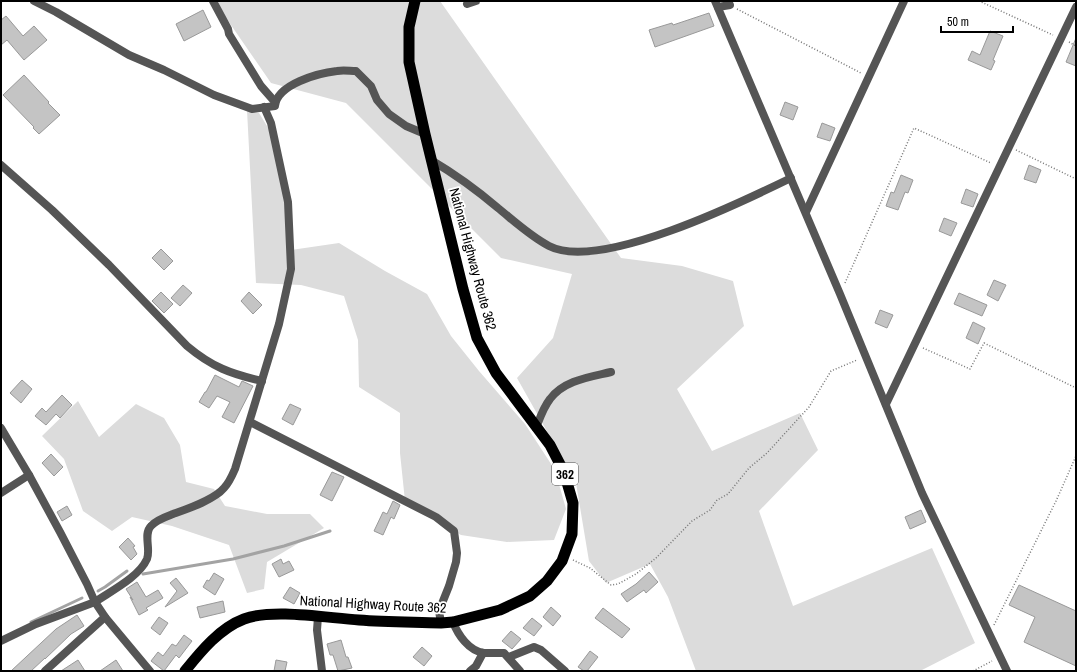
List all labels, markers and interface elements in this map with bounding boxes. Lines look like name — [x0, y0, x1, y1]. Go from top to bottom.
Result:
scale bar — [941, 8, 1013, 34]
text: 50 m — [947, 14, 969, 30]
street label: National Highway Route 362 — [445, 186, 501, 332]
road number: 362 — [552, 463, 578, 485]
street label: National Highway Route 362 — [299, 591, 447, 617]

